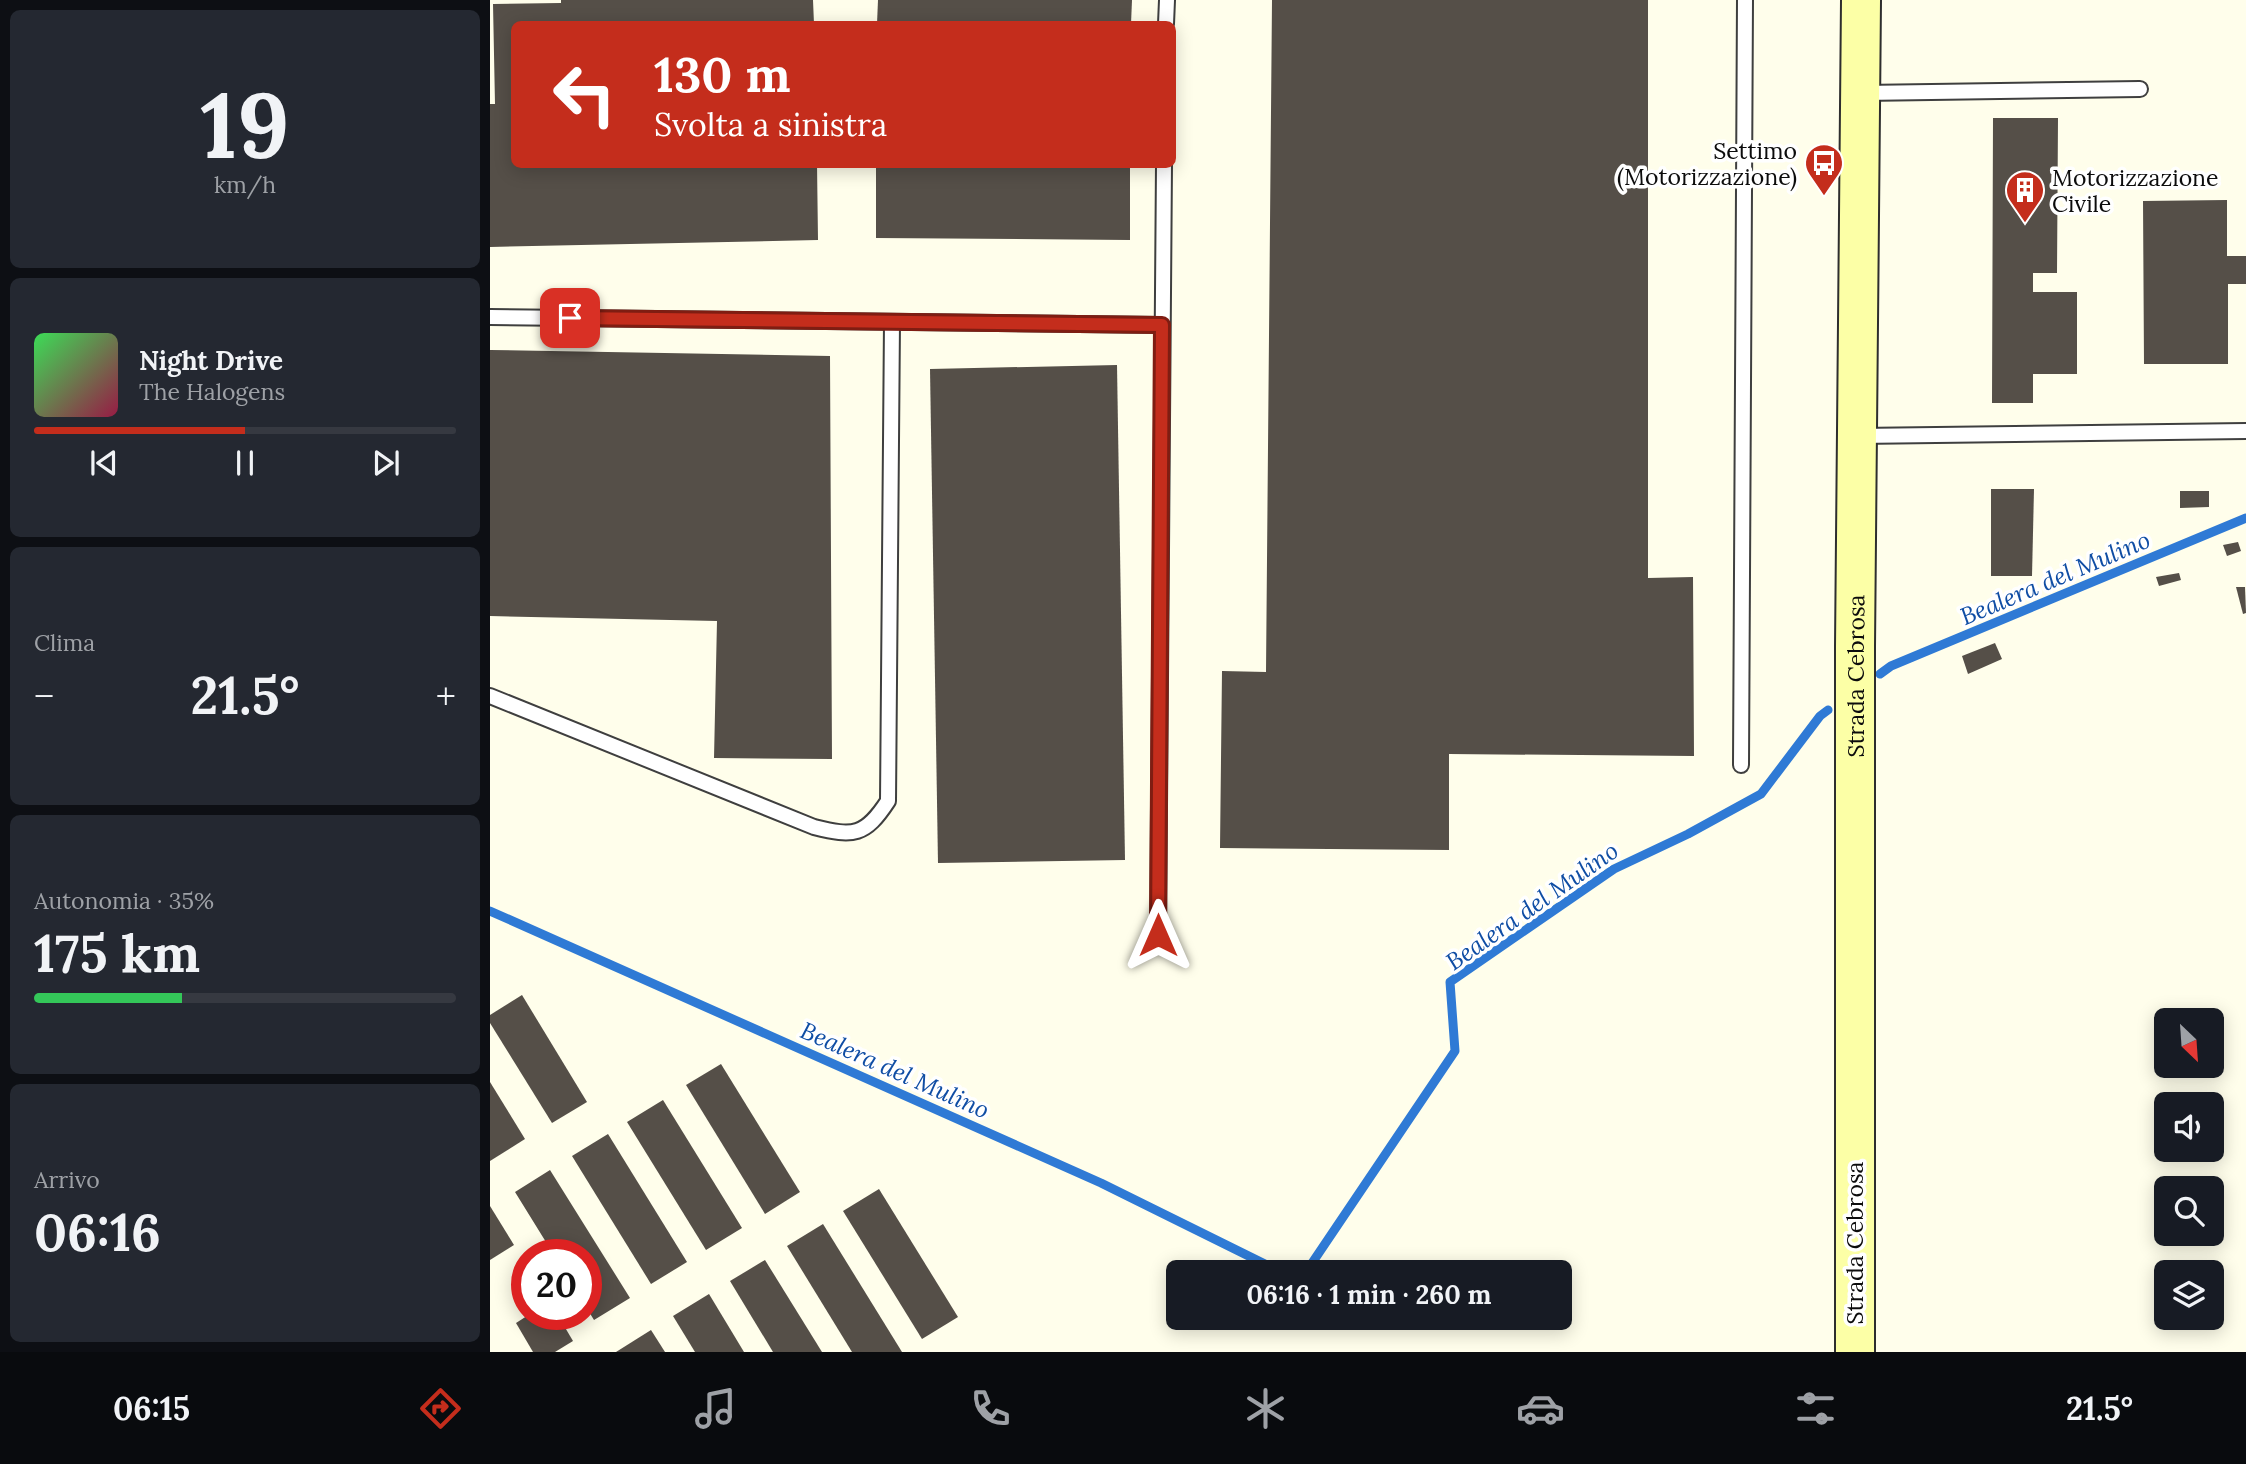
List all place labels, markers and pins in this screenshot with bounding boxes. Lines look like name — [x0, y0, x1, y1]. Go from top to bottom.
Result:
place label: Settimo (Motorizzazione) — [1617, 136, 1797, 192]
bus stop icon: Settimo (Motorizzazione) — [1803, 142, 1845, 197]
place label: Motorizzazione Civile — [2052, 163, 2219, 218]
building icon: Motorizzazione Civile — [2004, 169, 2046, 224]
pin — [540, 288, 600, 348]

